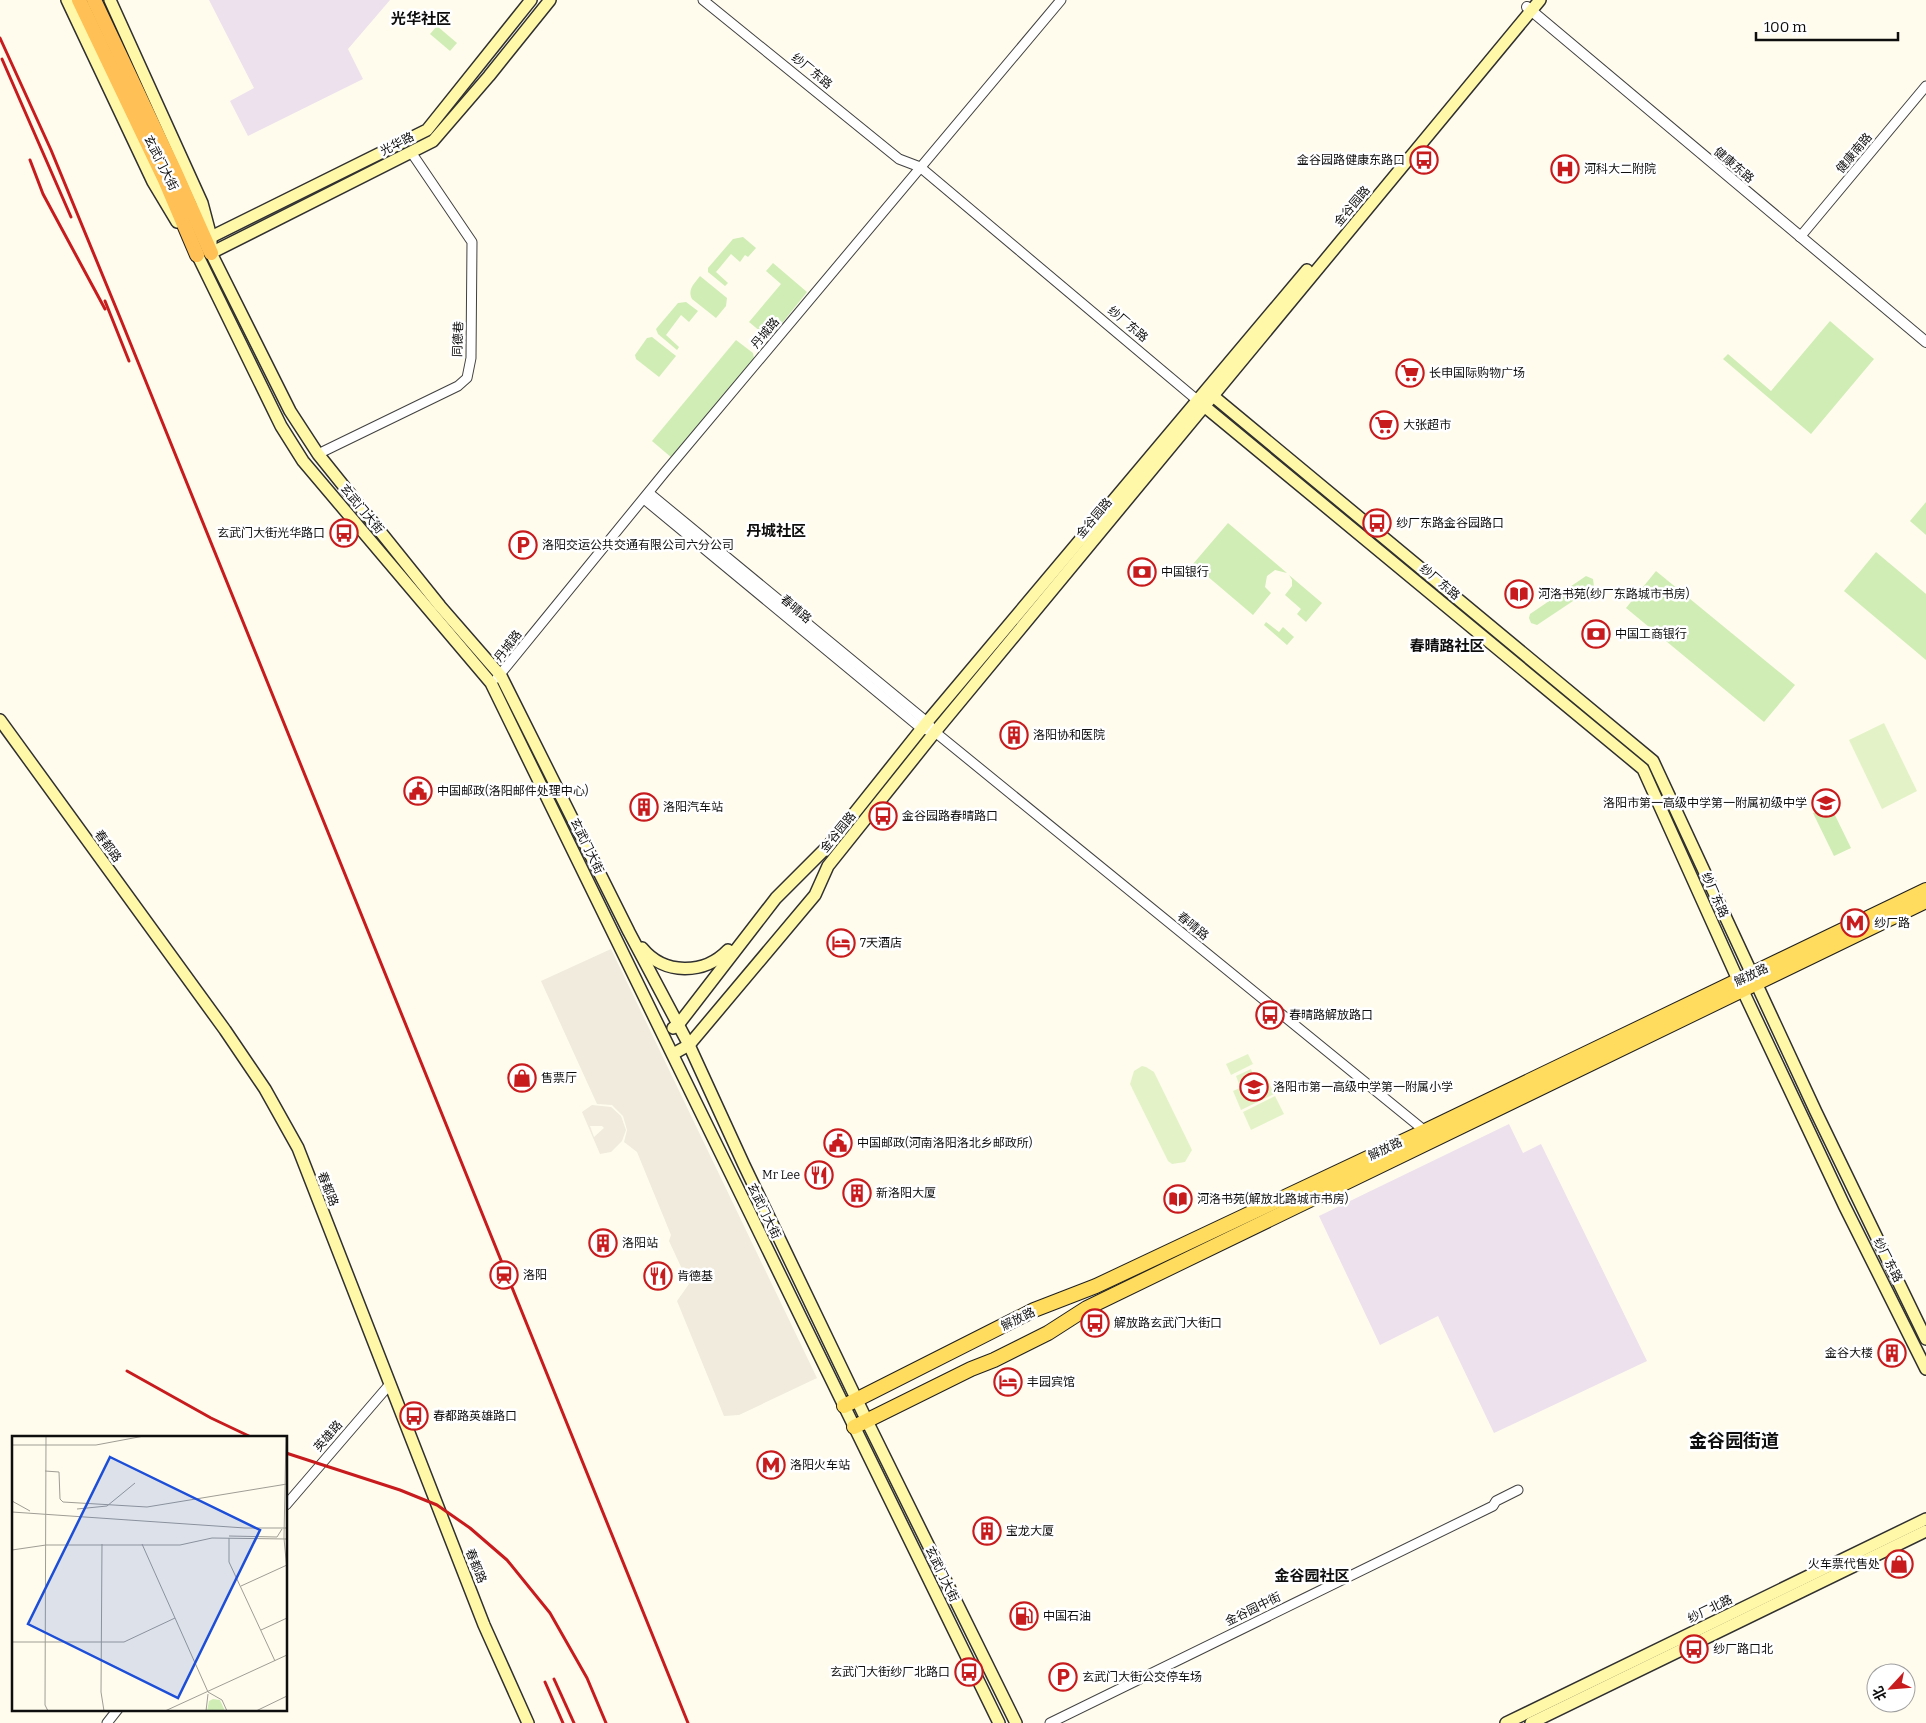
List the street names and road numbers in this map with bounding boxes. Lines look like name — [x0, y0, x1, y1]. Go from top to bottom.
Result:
street label: 纱厂东路 — [789, 50, 835, 92]
street label: 光华路 — [378, 130, 416, 158]
street label: 健康南路 — [1833, 130, 1875, 176]
street label: 玄武门大街 — [141, 133, 181, 193]
street label: 健康东路 — [1711, 144, 1757, 186]
street label: 金谷园路 — [1331, 183, 1373, 229]
street label: 纱厂东路 — [1105, 303, 1151, 345]
street label: 丹城路 — [748, 315, 782, 351]
street label: 同德巷 — [450, 321, 466, 357]
street label: 玄武门大街 — [337, 482, 387, 536]
street label: 金谷园路 — [1073, 495, 1115, 541]
street label: 纱厂东路 — [1417, 561, 1463, 603]
street label: 春晴路 — [778, 592, 814, 626]
street label: 丹城路 — [491, 628, 525, 664]
street label: 金谷园路 — [817, 809, 859, 855]
street label: 玄武门大街 — [568, 816, 606, 876]
street label: 春都路 — [92, 827, 124, 865]
street label: 纱厂东路 — [1699, 870, 1731, 920]
street label: 春晴路 — [1175, 909, 1211, 943]
street label: 解放路 — [1732, 961, 1770, 989]
street label: 解放路 — [1366, 1135, 1404, 1163]
street label: 春都路 — [315, 1170, 341, 1208]
street label: 玄武门大街 — [745, 1181, 783, 1241]
street label: 纱厂东路 — [1871, 1235, 1905, 1285]
street label: 解放路 — [999, 1305, 1037, 1333]
street label: 英雄路 — [311, 1418, 345, 1454]
street label: 玄武门大街 — [923, 1544, 961, 1604]
street label: 春都路 — [463, 1547, 489, 1585]
street label: 金谷园中街 — [1223, 1590, 1283, 1628]
street label: 纱厂北路 — [1685, 1592, 1735, 1626]

